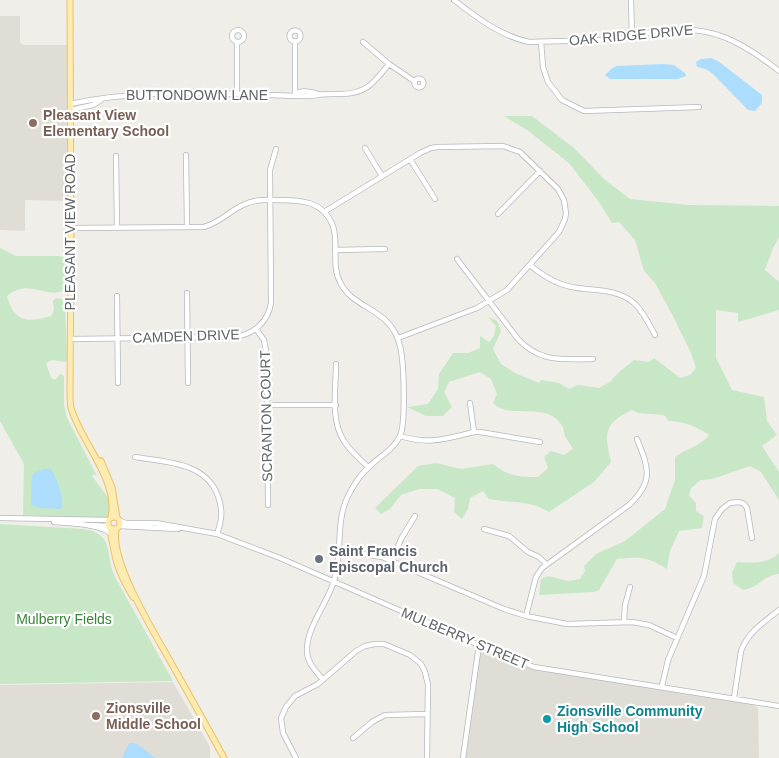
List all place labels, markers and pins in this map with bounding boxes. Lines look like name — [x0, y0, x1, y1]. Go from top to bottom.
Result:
place label: Pleasant View Elementary School — [43, 107, 169, 139]
marker: Pleasant View Elementary School — [27, 117, 39, 129]
place label: Saint Francis Episcopal Church — [329, 543, 448, 575]
marker: Saint Francis Episcopal Church — [313, 553, 325, 565]
place label: Zionsville Middle School — [106, 700, 201, 732]
place label: Zionsville Community High School — [557, 703, 703, 735]
marker: Zionsville Middle School — [90, 710, 102, 722]
marker: Zionsville Community High School — [541, 713, 553, 725]

